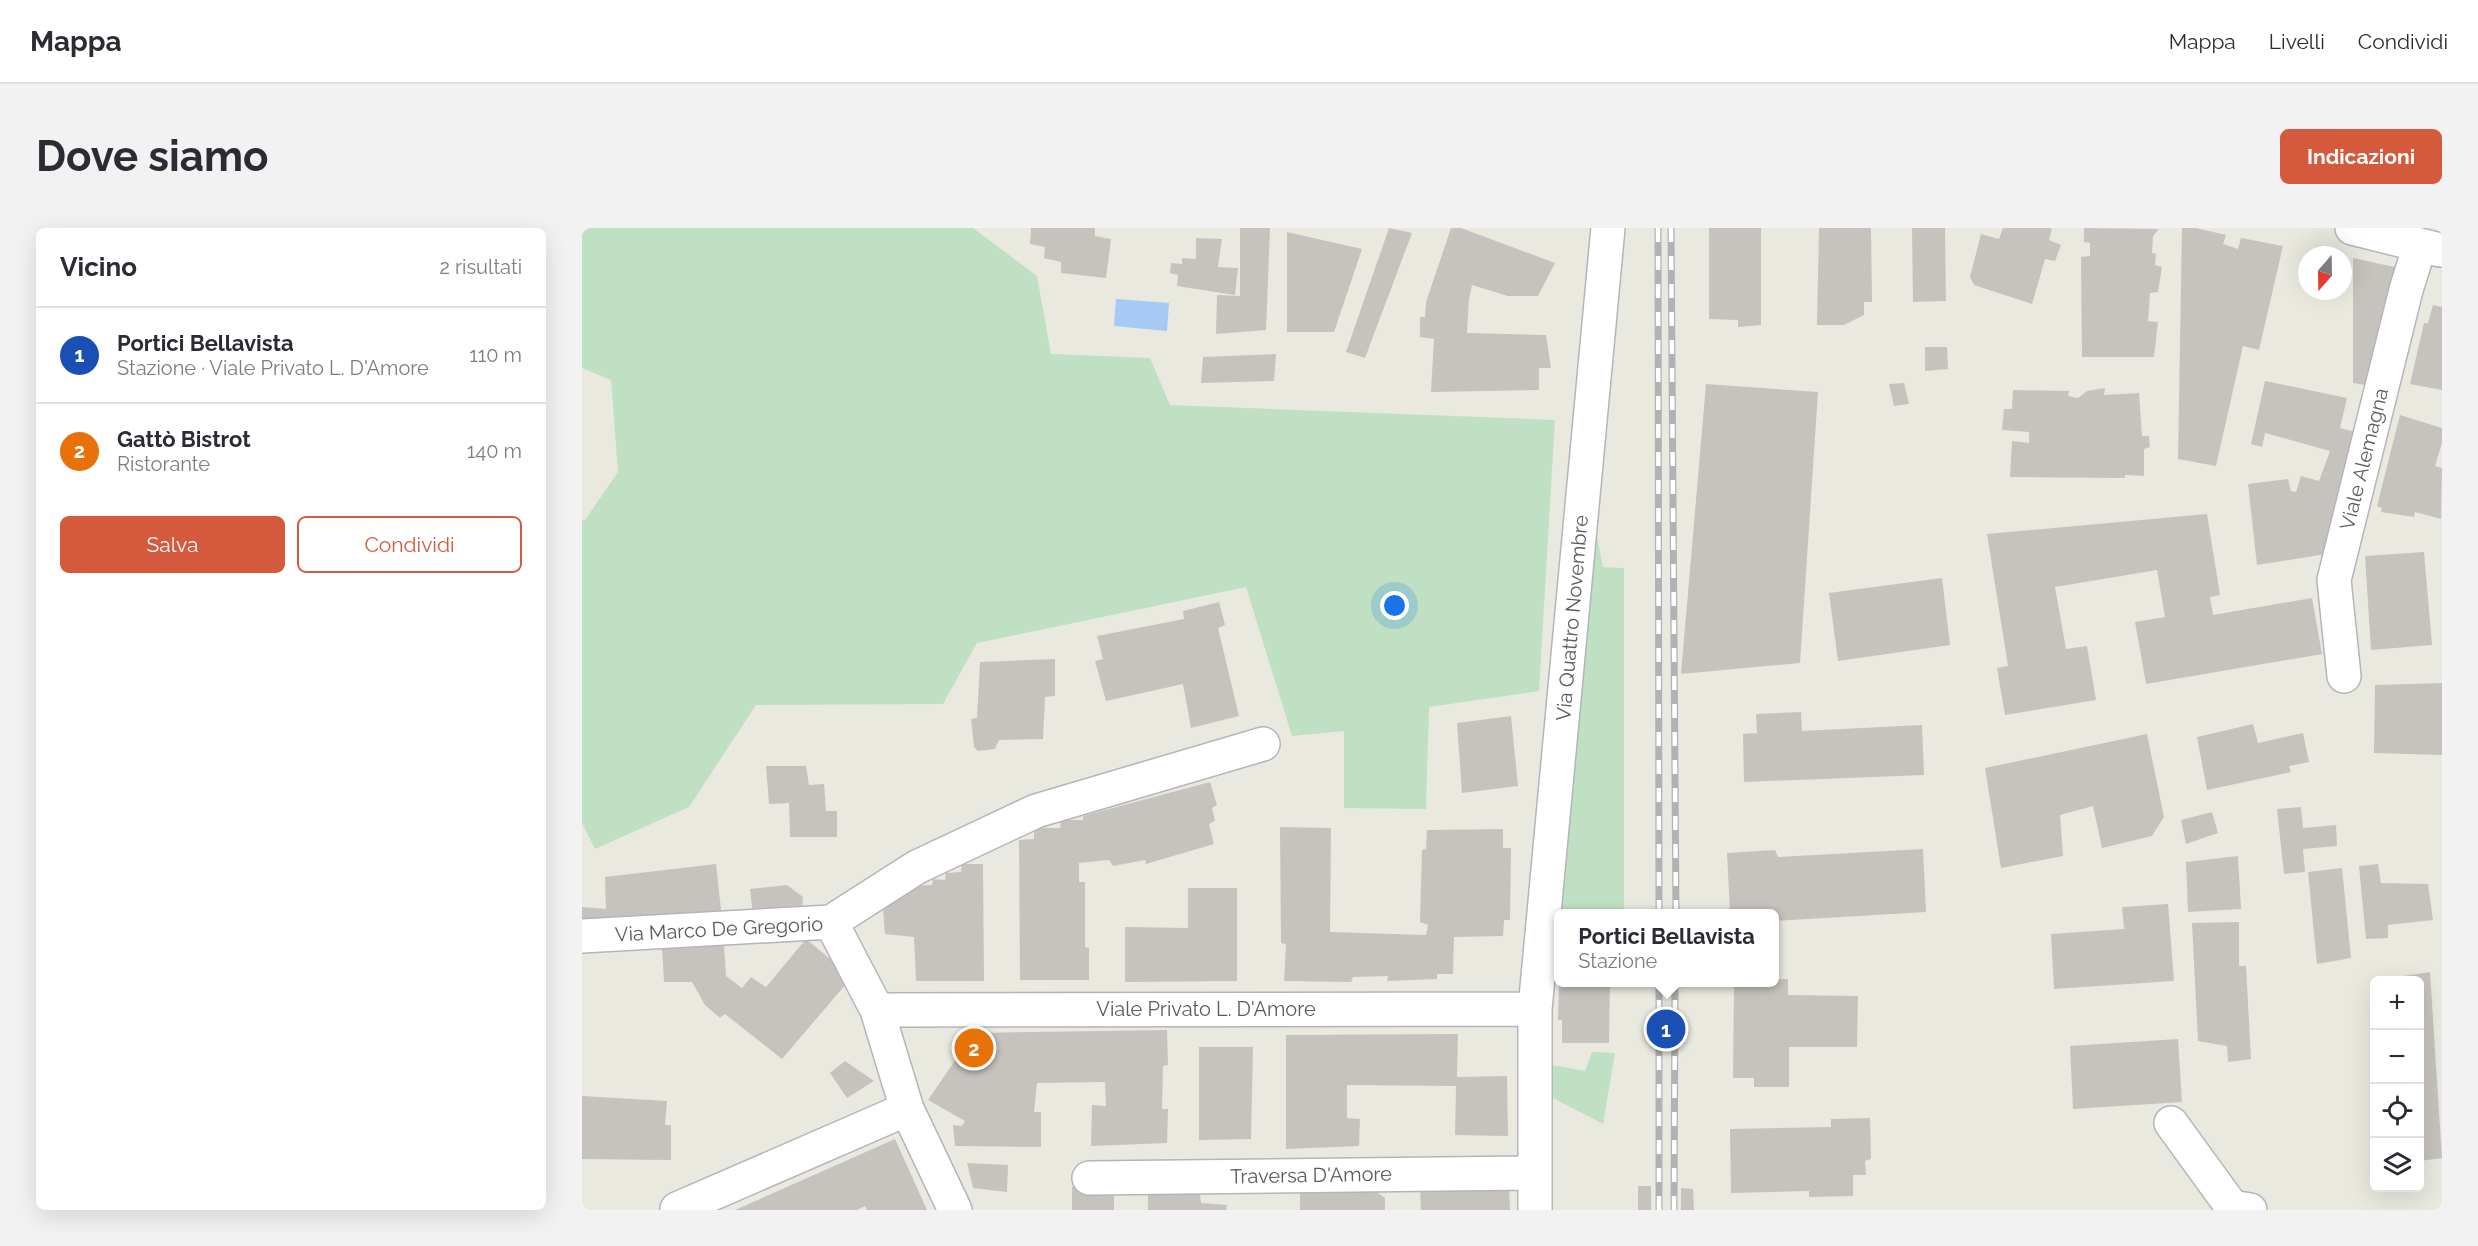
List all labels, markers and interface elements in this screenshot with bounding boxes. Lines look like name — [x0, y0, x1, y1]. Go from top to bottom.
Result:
text: Mappa — [30, 25, 122, 58]
text: Mappa — [2169, 29, 2236, 54]
text: Livelli — [2269, 29, 2325, 54]
text: Condividi — [2358, 29, 2448, 54]
button: Indicazioni — [2280, 129, 2442, 184]
text: Dove siamo — [36, 132, 268, 181]
north arrow — [2298, 246, 2352, 300]
text: Vicino — [60, 252, 137, 282]
text: 2 risultati — [440, 255, 522, 279]
text: Portici Bellavista — [117, 330, 294, 356]
text: 1 — [75, 343, 84, 367]
text: 110 m — [469, 343, 522, 367]
text: Stazione · Viale Privato L. D'Amore — [117, 356, 429, 380]
street label: Viale Alemagna — [2335, 386, 2393, 532]
text: Gattò Bistrot — [117, 426, 251, 452]
text: 2 — [74, 439, 85, 463]
text: 140 m — [467, 439, 522, 463]
text: Ristorante — [117, 452, 210, 476]
street label: Via Quattro Novembre — [1551, 514, 1593, 722]
button: Salva — [60, 516, 285, 573]
button: Condividi — [297, 516, 522, 573]
your location — [1380, 591, 1409, 620]
popup — [1554, 909, 1779, 987]
street label: Via Marco De Gregorio — [614, 912, 824, 946]
text: Portici Bellavista — [1578, 923, 1755, 949]
text: Stazione — [1578, 949, 1657, 973]
map controls — [2370, 976, 2424, 1192]
button: + — [2370, 976, 2424, 1030]
street label: Viale Privato L. D'Amore — [1096, 997, 1316, 1021]
pin: 1 — [1646, 1006, 1686, 1052]
pin: 2 — [954, 1026, 994, 1070]
button: − — [2370, 1030, 2424, 1084]
button: locate — [2370, 1084, 2424, 1138]
button: layers — [2370, 1138, 2424, 1192]
street label: Traversa D'Amore — [1230, 1162, 1392, 1188]

